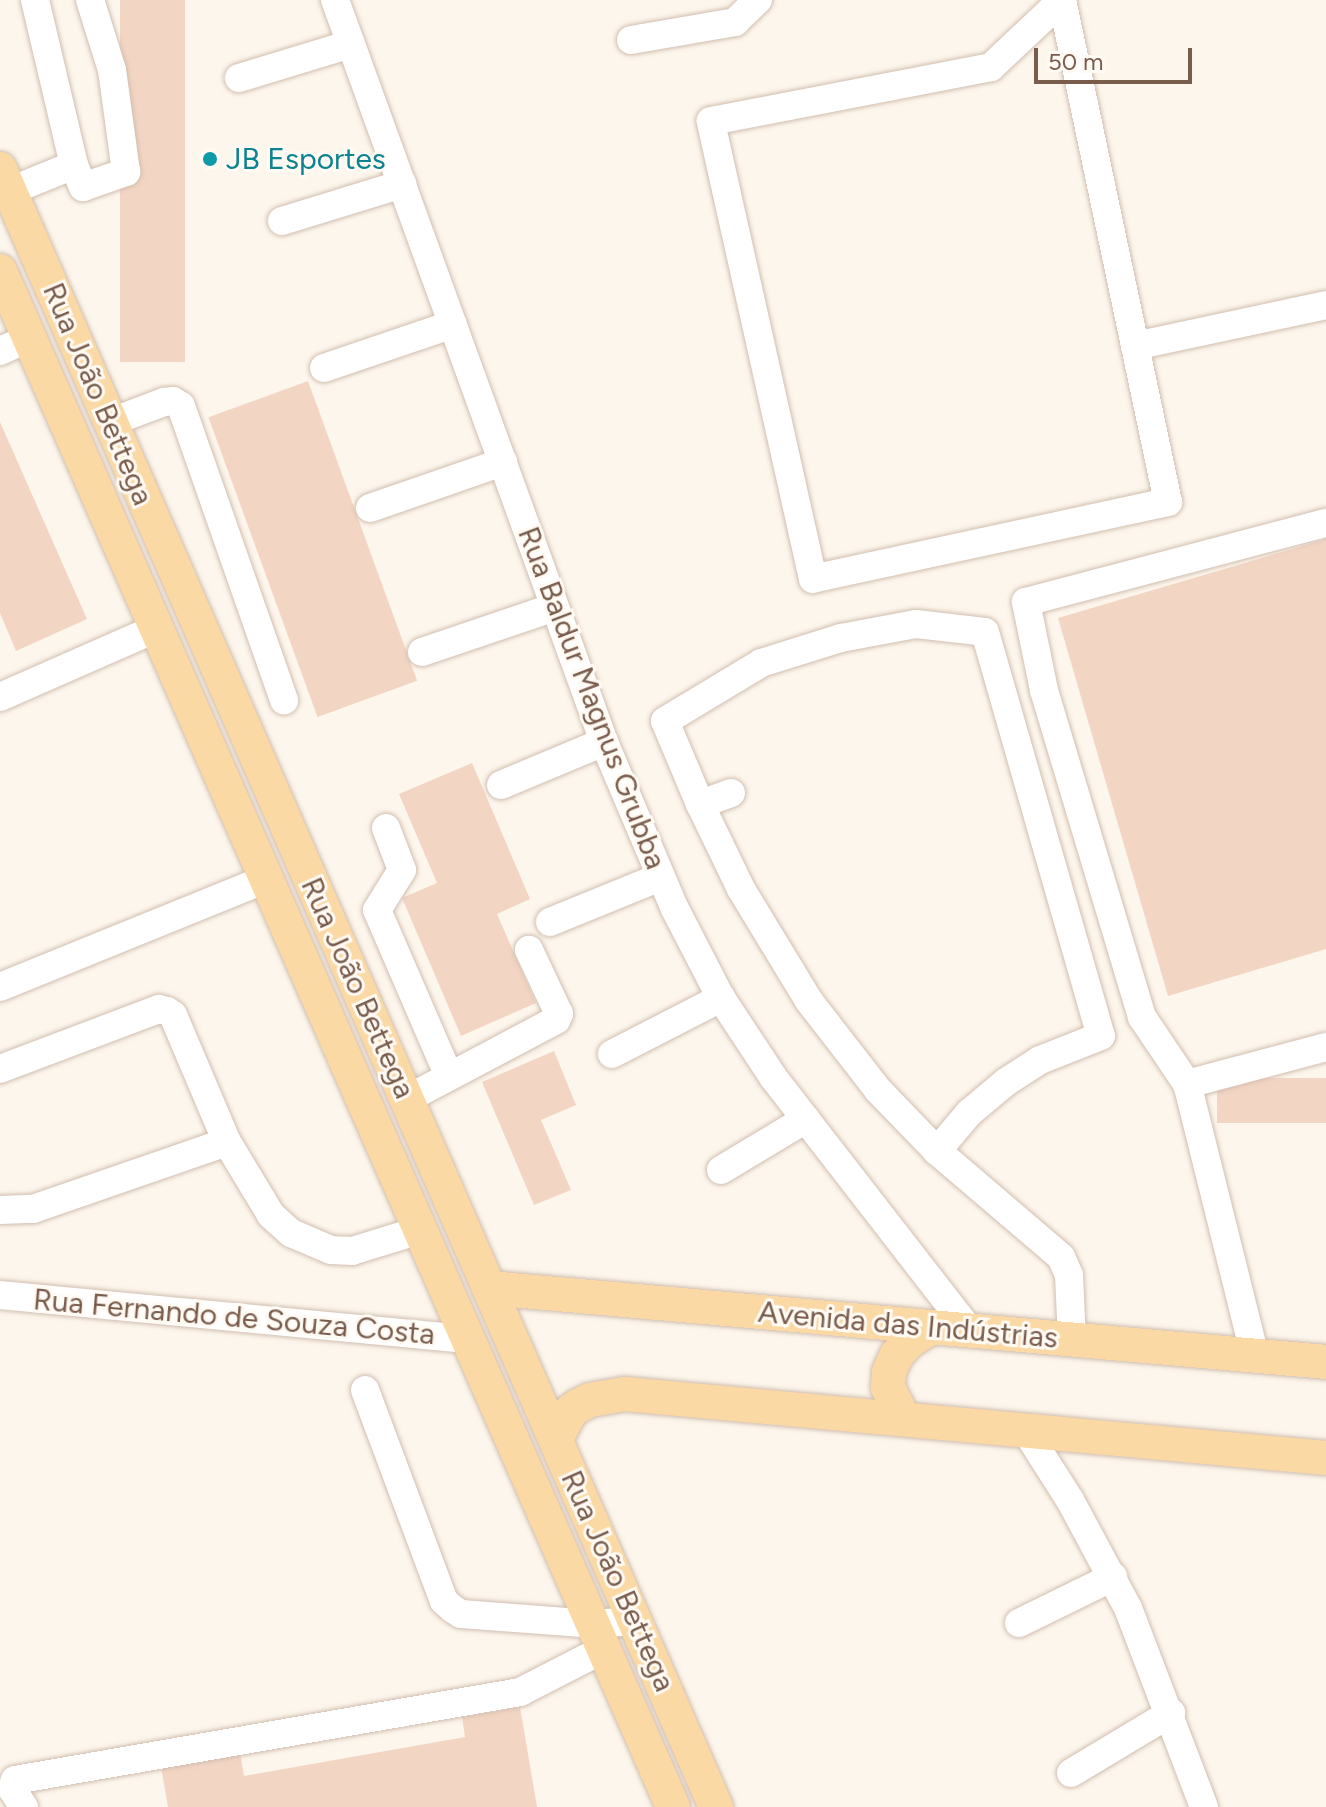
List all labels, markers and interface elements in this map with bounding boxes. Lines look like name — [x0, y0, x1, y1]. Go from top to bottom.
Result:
scale bar — [1038, 32, 1196, 82]
text: 50 m — [1048, 47, 1104, 76]
place label: JB Esportes — [226, 141, 386, 177]
marker: JB Esportes — [201, 150, 219, 168]
street label: Rua João Bettega — [35, 278, 161, 510]
street label: Rua Baldur Magnus Grubba — [510, 522, 674, 874]
street label: Rua João Bettega — [293, 872, 423, 1104]
street label: Rua Fernando de Souza Costa — [32, 1282, 436, 1352]
street label: Avenida das Indústrias — [757, 1294, 1059, 1356]
street label: Rua João Bettega — [553, 1465, 683, 1697]

